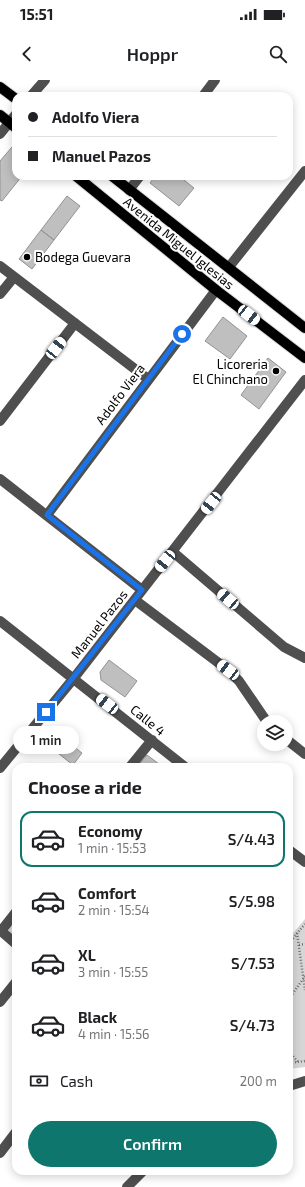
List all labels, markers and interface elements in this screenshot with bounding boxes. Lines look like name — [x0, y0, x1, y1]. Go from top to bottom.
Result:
text: 15:51 — [20, 5, 53, 23]
icon: back — [16, 43, 38, 65]
text: Hoppr — [127, 43, 178, 65]
icon: search — [267, 43, 289, 65]
text: Adolfo Viera — [52, 108, 139, 126]
text: Manuel Pazos — [52, 147, 151, 165]
street label: Avenida Miguel Iglesias — [120, 193, 238, 293]
place label: Bodega Guevara — [35, 249, 131, 265]
marker: Bodega Guevara — [22, 252, 32, 262]
car — [236, 303, 262, 327]
route start — [173, 325, 191, 343]
car — [44, 335, 68, 361]
place label: Licoreria El Chinchano — [193, 356, 268, 387]
street label: Adolfo Viera — [92, 360, 148, 428]
marker: Licoreria El Chinchano — [271, 366, 281, 376]
car — [199, 490, 223, 516]
car — [153, 548, 177, 574]
street label: Manuel Pazos — [67, 587, 131, 661]
car — [215, 587, 241, 611]
car — [215, 658, 241, 682]
car — [94, 692, 120, 716]
street label: Calle 4 — [127, 701, 169, 739]
route end — [37, 703, 55, 721]
map controls — [257, 715, 293, 751]
button: layers — [257, 715, 293, 751]
callout: 1 min — [13, 726, 79, 754]
text: 1 min — [31, 732, 61, 748]
text: Choose a ride — [28, 776, 142, 798]
icon: car — [30, 821, 66, 857]
text: Economy — [78, 822, 143, 840]
text: S/4.43 — [228, 830, 275, 848]
text: 1 min · 15:53 — [78, 840, 147, 856]
icon: car — [30, 883, 66, 919]
text: Comfort — [78, 884, 136, 902]
text: S/5.98 — [229, 892, 275, 910]
text: 2 min · 15:54 — [78, 902, 149, 918]
icon: car — [30, 945, 66, 981]
text: XL — [78, 946, 96, 964]
text: S/7.53 — [231, 954, 275, 972]
text: 3 min · 15:55 — [78, 964, 148, 980]
icon: car — [30, 1007, 66, 1043]
text: Black — [78, 1008, 117, 1026]
text: S/4.73 — [230, 1016, 275, 1034]
text: 4 min · 15:56 — [78, 1026, 150, 1042]
icon: cash — [28, 1070, 50, 1092]
text: Cash — [60, 1072, 93, 1090]
text: 200 m — [240, 1073, 277, 1089]
button: Confirm — [28, 1121, 277, 1167]

